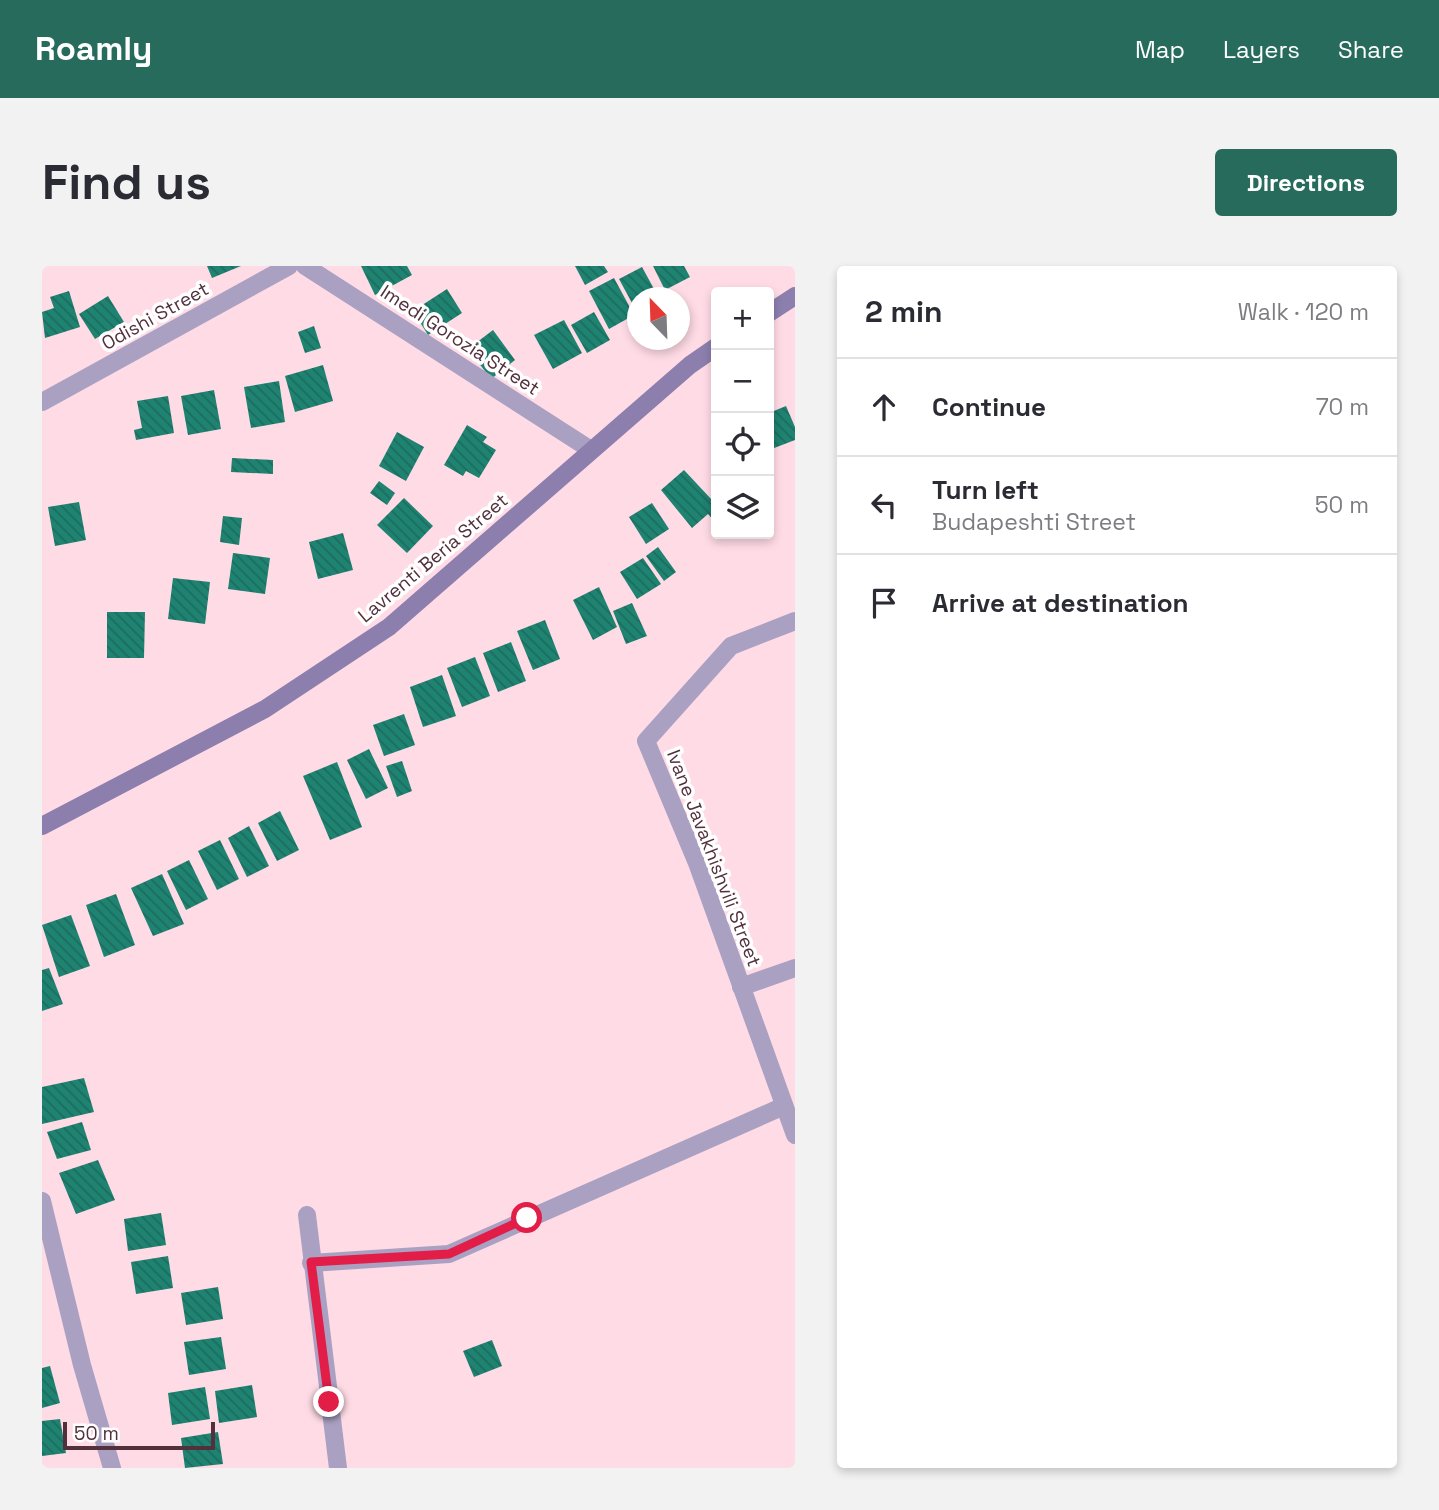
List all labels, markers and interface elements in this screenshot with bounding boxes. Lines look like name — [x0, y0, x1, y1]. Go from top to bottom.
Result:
text: Roamly — [35, 28, 152, 70]
text: Map — [1135, 34, 1185, 65]
text: Layers — [1223, 34, 1300, 65]
text: Share — [1338, 34, 1404, 65]
button: Directions — [1215, 149, 1397, 216]
text: Find us — [42, 151, 211, 213]
street label: Odishi Street — [97, 276, 213, 356]
street label: Imedi Gorozia Street — [376, 279, 544, 401]
north arrow — [627, 287, 690, 350]
map controls — [711, 287, 774, 539]
button: + — [711, 287, 774, 350]
text: 2 min — [865, 292, 943, 331]
text: Walk · 120 m — [1238, 297, 1369, 327]
button: − — [711, 350, 774, 413]
icon: ahead — [865, 388, 903, 426]
text: Continue — [932, 390, 1046, 424]
text: 70 m — [1316, 392, 1369, 422]
button: locate — [711, 413, 774, 476]
text: Turn left — [932, 473, 1039, 507]
button: layers — [711, 476, 774, 539]
icon: left — [865, 486, 903, 524]
street label: Lavrenti Beria Street — [353, 488, 513, 628]
text: 50 m — [1315, 490, 1369, 520]
text: Budapeshti Street — [932, 507, 1136, 537]
icon: arrive — [865, 584, 903, 622]
text: Arrive at destination — [932, 586, 1189, 620]
street label: Ivane Javakhishvili Street — [661, 746, 767, 970]
route start — [511, 1202, 542, 1233]
route end — [313, 1386, 344, 1417]
scale bar — [63, 1419, 215, 1451]
text: 50 m — [74, 1421, 119, 1446]

